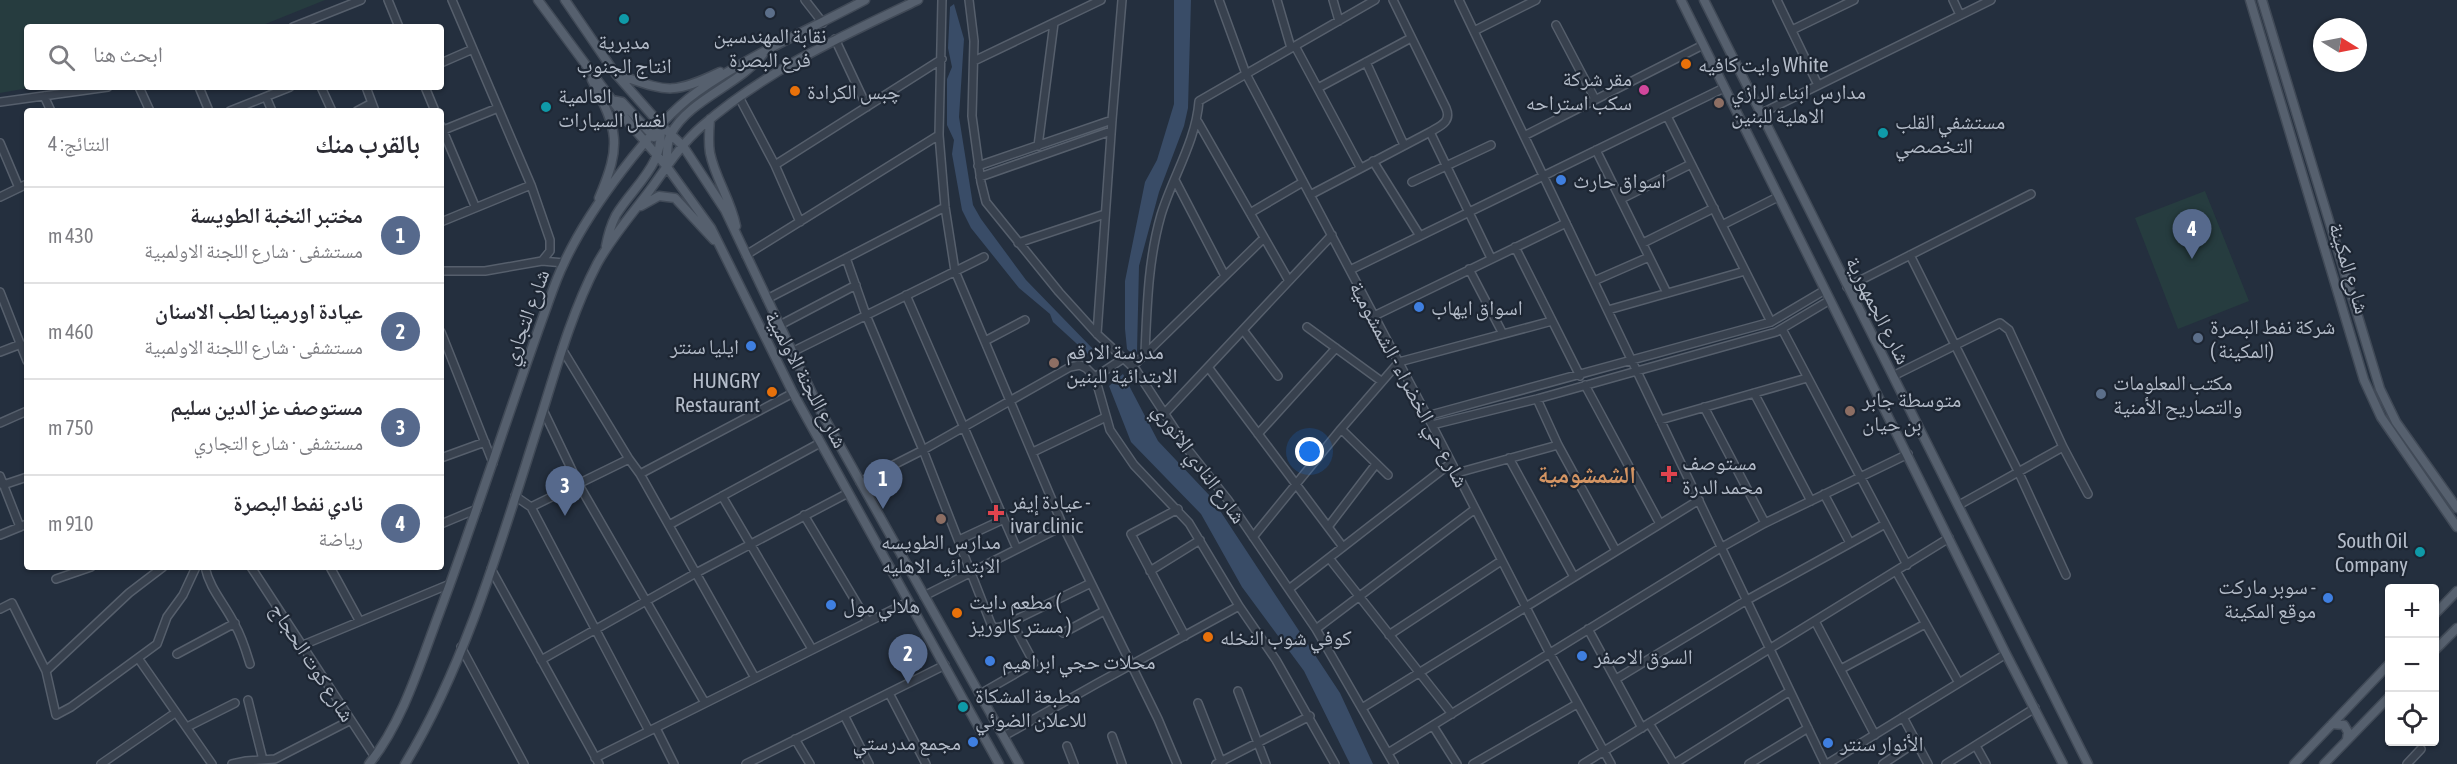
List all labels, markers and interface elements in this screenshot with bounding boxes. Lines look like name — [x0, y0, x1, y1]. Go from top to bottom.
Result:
marker: نقابة المهندسين فرع البصرة — [763, 6, 777, 20]
marker: مديرية انتاج الجنوب — [617, 12, 631, 26]
north arrow — [2313, 18, 2367, 72]
place label: نقابة المهندسين فرع البصرة — [713, 23, 827, 73]
search box — [24, 24, 444, 90]
place label: مديرية انتاج الجنوب — [576, 29, 672, 79]
icon: search — [45, 41, 78, 74]
text: ابحث هنا — [93, 41, 163, 67]
place label: وايت كافيه White — [1698, 52, 1828, 76]
marker: وايت كافيه White — [1679, 57, 1693, 71]
place label: مقر شركة سكب استراحه — [1526, 66, 1632, 115]
place label: چبس الكرادة — [807, 79, 901, 105]
place label: مدارس ابناء الرازي الاهلية للبنين — [1731, 79, 1866, 129]
place label: العالمية لغسل السيارات — [558, 83, 666, 133]
marker: مقر شركة سكب استراحه — [1637, 83, 1651, 97]
marker: چبس الكرادة — [788, 84, 802, 98]
marker: مدارس ابناء الرازي الاهلية للبنين — [1712, 96, 1726, 110]
marker: العالمية لغسل السيارات — [539, 100, 553, 114]
place label: مستشفي القلب التخصصي — [1895, 109, 2005, 162]
marker: مستشفي القلب التخصصي — [1876, 126, 1890, 140]
text: بالقرب منك — [315, 129, 420, 159]
text: النتائج: 4 — [48, 132, 110, 155]
place label: اسواق حارث — [1573, 168, 1666, 194]
marker: اسواق حارث — [1554, 173, 1568, 187]
text: مختبر النخبة الطويسة — [190, 202, 363, 228]
pin: 4 — [2172, 210, 2212, 259]
street label: شارع المكينة — [2323, 220, 2375, 317]
text: 430 m — [48, 224, 93, 247]
text: 1 — [396, 224, 405, 247]
text: مستشفى · شارع اللجنة الاولمبية — [144, 239, 363, 262]
street label: شارع الجمهورية — [1840, 252, 1916, 369]
street label: شارع التجاري — [497, 266, 558, 370]
street label: شارع حي الخضراء - الشمشومية — [1341, 277, 1474, 493]
place label: اسواق ايهاب — [1431, 295, 1523, 321]
text: عيادة اورمينا لطب الاسنان — [155, 298, 363, 324]
marker: اسواق ايهاب — [1412, 300, 1426, 314]
street label: شارع اللجنة الاولمبية — [759, 306, 853, 453]
place label: شركة نفط البصرة ( المكينة) — [2210, 314, 2335, 362]
text: 460 m — [48, 320, 93, 343]
text: 2 — [396, 320, 405, 343]
marker: شركة نفط البصرة ( المكينة) — [2191, 331, 2205, 345]
place label: ايليا سنتر — [669, 334, 739, 358]
text: مستشفى · شارع اللجنة الاولمبية — [144, 335, 363, 358]
marker: ايليا سنتر — [744, 339, 758, 353]
place label: مدرسة الارقم الابتدائية للبنين — [1066, 339, 1178, 389]
marker: مدرسة الارقم الابتدائية للبنين — [1047, 356, 1061, 370]
place label: HUNGRY Restaurant — [675, 368, 761, 416]
place label: مكتب المعلومات والتصاريح الأمنية — [2113, 370, 2242, 420]
marker: HUNGRY Restaurant — [765, 385, 779, 399]
place label: متوسطة جابر بن حيان — [1861, 387, 1961, 437]
marker: مكتب المعلومات والتصاريح الأمنية — [2094, 387, 2108, 401]
text: مستوصف عز الدين سليم — [170, 394, 363, 420]
street label: شارع النادي الاثوري — [1144, 398, 1252, 531]
marker: متوسطة جابر بن حيان — [1843, 404, 1857, 418]
text: 750 m — [48, 416, 93, 439]
text: 3 — [396, 416, 405, 439]
text: مستشفى · شارع التجاري — [194, 431, 363, 454]
your location — [1295, 437, 1324, 466]
place label: مستوصف محمد الدرة — [1682, 450, 1763, 498]
pin: 1 — [864, 460, 902, 509]
district label: الشمشومية — [1538, 461, 1636, 488]
marker: مستوصف محمد الدرة — [1660, 465, 1678, 483]
pin: 3 — [546, 466, 584, 516]
place label: عيادة إيفر - ivar clinic — [1009, 489, 1091, 537]
text: نادي نفط البصرة — [233, 490, 363, 516]
marker: عيادة إيفر - ivar clinic — [987, 504, 1005, 522]
text: 910 m — [48, 512, 93, 535]
text: 4 — [396, 512, 405, 535]
marker: مدارس الطويسه الابتدائيه الاهليه — [934, 512, 948, 526]
text: رياضة — [319, 527, 363, 550]
place label: South Oil Company — [2335, 528, 2408, 576]
place label: مدارس الطويسه الابتدائيه الاهليه — [881, 529, 1001, 578]
marker: South Oil Company — [2413, 545, 2427, 559]
place label: سوبر ماركت - موقع المكينة — [2218, 574, 2316, 624]
map controls — [2385, 584, 2439, 746]
button: + — [2385, 584, 2439, 638]
place label: مطعم دايت ( مستر كالوريز ) — [968, 589, 1071, 637]
marker: سوبر ماركت - موقع المكينة — [2321, 591, 2335, 605]
place label: هلالي مول — [843, 593, 920, 622]
street label: شارع كوت الحجاج — [264, 598, 360, 727]
marker: هلالي مول — [824, 598, 838, 612]
marker: مطعم دايت ( مستر كالوريز ) — [950, 606, 964, 620]
place label: كوفي شوب النخله — [1220, 625, 1352, 654]
marker: كوفي شوب النخله — [1201, 630, 1215, 644]
pin: 2 — [888, 634, 928, 684]
button: − — [2385, 638, 2439, 692]
place label: السوق الاصفر — [1593, 644, 1693, 670]
place label: محلات حجي ابراهيم — [1002, 649, 1156, 678]
marker: السوق الاصفر — [1575, 649, 1589, 663]
marker: محلات حجي ابراهيم — [983, 654, 997, 668]
place label: مطبعة المشكاة للاعلان الضوئي — [975, 683, 1087, 736]
button: locate — [2385, 692, 2439, 746]
marker: مطبعة المشكاة للاعلان الضوئي — [956, 700, 970, 714]
place label: مجمع مدرستي — [852, 730, 961, 759]
place label: الأنوار سنتر — [1839, 731, 1923, 755]
marker: مجمع مدرستي — [966, 735, 980, 749]
marker: الأنوار سنتر — [1821, 736, 1835, 750]

